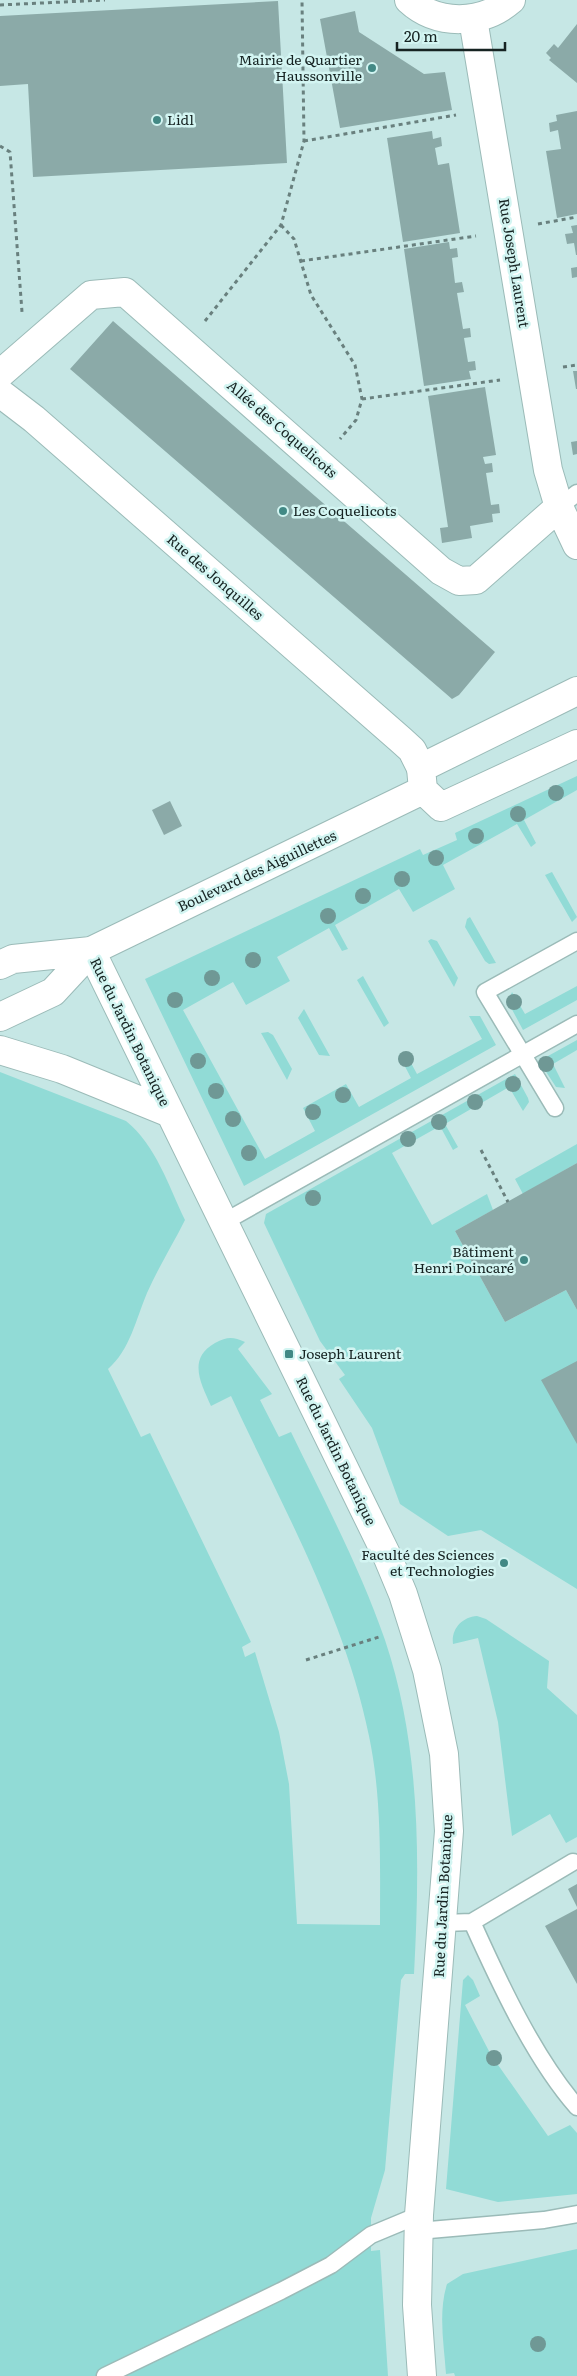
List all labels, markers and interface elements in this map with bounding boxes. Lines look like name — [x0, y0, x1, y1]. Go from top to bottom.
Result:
scale bar — [397, 20, 504, 52]
text: 20 m — [404, 24, 438, 47]
place label: Mairie de Quartier Haussonville — [239, 49, 362, 85]
marker: Mairie de Quartier Haussonville — [366, 62, 378, 74]
place label: Lidl — [167, 109, 194, 129]
marker: Lidl — [151, 114, 163, 126]
street label: Rue Joseph Laurent — [495, 197, 535, 329]
street label: Allée des Coquelicots — [223, 375, 342, 482]
place label: Les Coquelicots — [293, 500, 396, 520]
marker: Les Coquelicots — [277, 505, 289, 517]
street label: Rue des Jonquilles — [163, 529, 268, 624]
street label: Boulevard des Aiguillettes — [174, 824, 339, 916]
street label: Rue du Jardin Botanique — [86, 954, 176, 1109]
place label: Bâtiment Henri Poincaré — [413, 1241, 514, 1277]
marker: Bâtiment Henri Poincaré — [518, 1254, 530, 1266]
place label: Joseph Laurent — [299, 1343, 402, 1363]
marker: Joseph Laurent — [283, 1348, 295, 1360]
street label: Rue du Jardin Botanique — [292, 1373, 382, 1528]
place label: Faculté des Sciences et Technologies — [361, 1544, 494, 1580]
marker: Faculté des Sciences et Technologies — [498, 1557, 510, 1569]
street label: Rue du Jardin Botanique — [428, 1814, 456, 1978]

